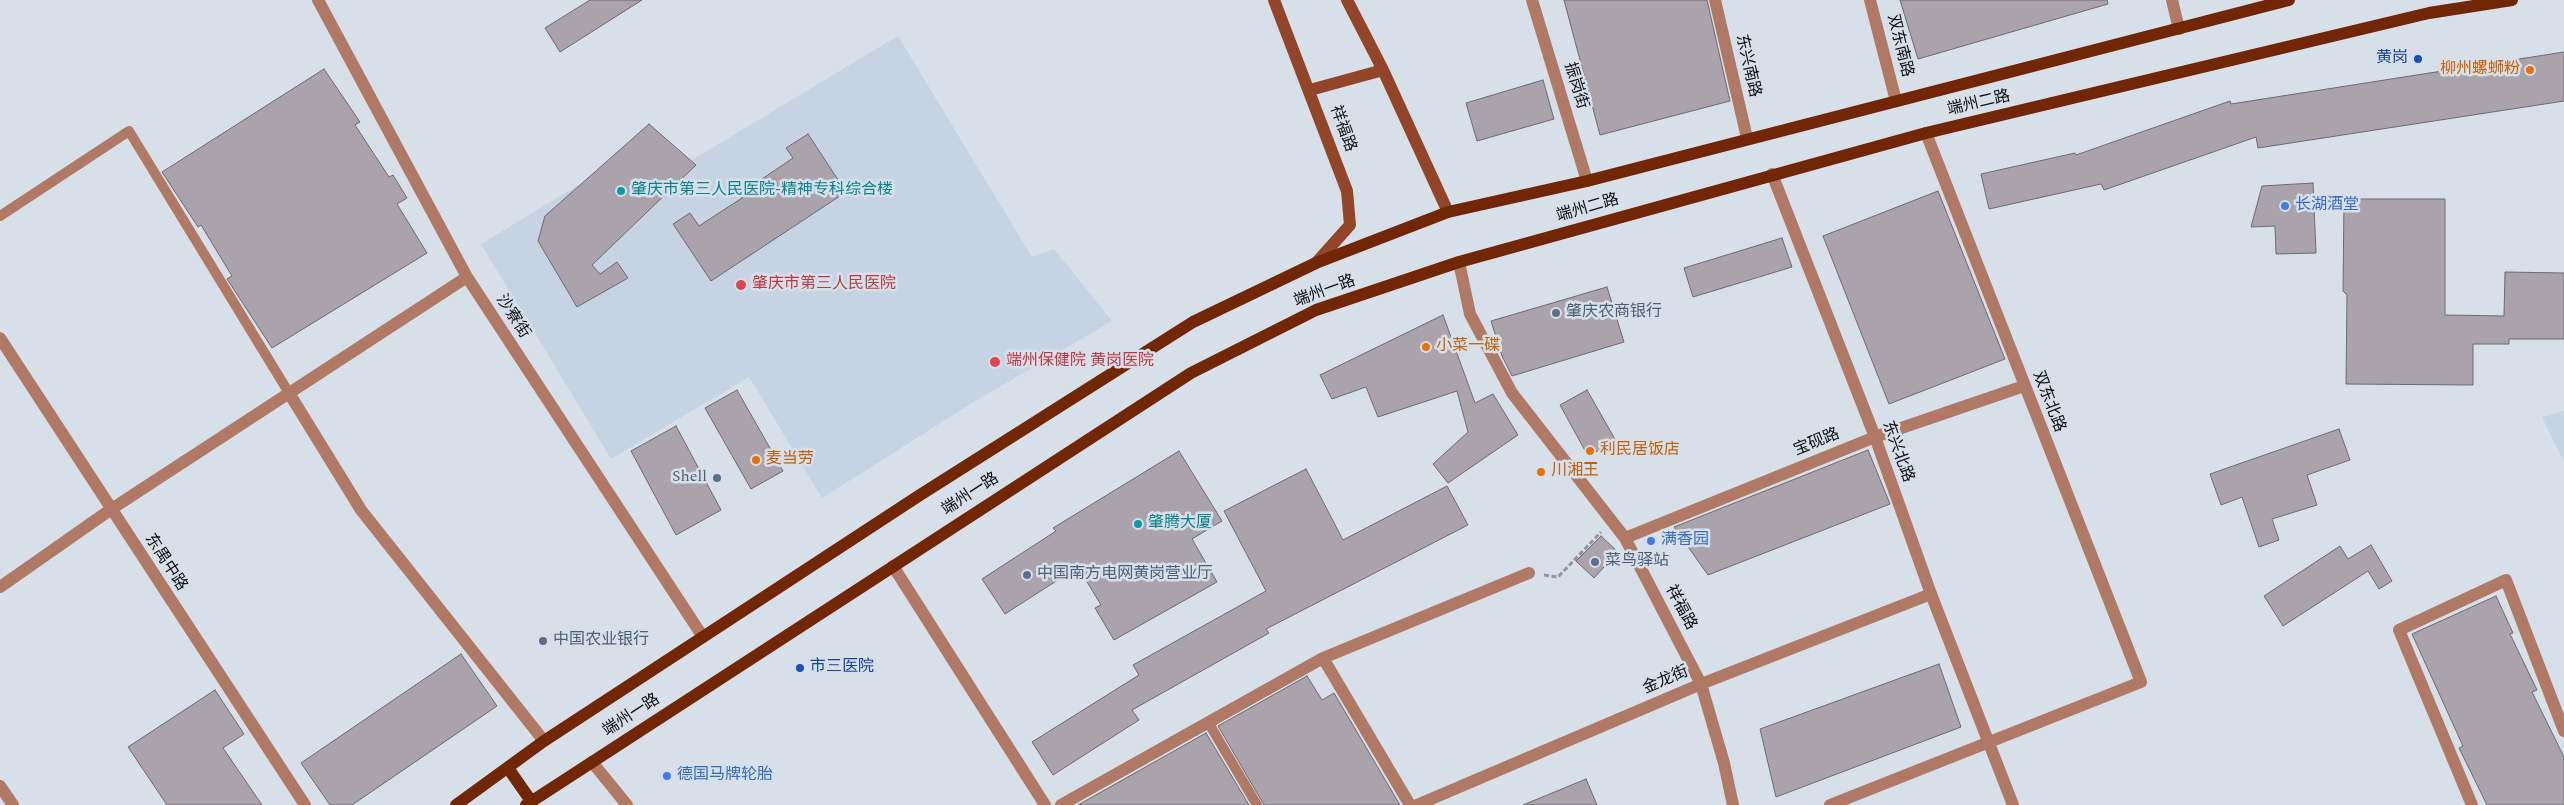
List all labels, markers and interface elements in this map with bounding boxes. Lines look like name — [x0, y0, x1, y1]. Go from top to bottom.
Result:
street label: 双东南路 — [1882, 13, 1916, 79]
street label: 东兴南路 — [1730, 33, 1764, 99]
place label: 黄岗 — [2376, 49, 2408, 69]
marker: 黄岗 — [2412, 53, 2424, 65]
street label: 振岗街 — [1559, 60, 1591, 112]
place label: 柳州螺蛳粉 — [2440, 60, 2520, 80]
marker: 柳州螺蛳粉 — [2524, 64, 2536, 76]
street label: 端州二路 — [1946, 87, 2012, 121]
street label: 祥福路 — [1325, 103, 1359, 155]
place label: 肇庆市第三人民医院-精神专科综合楼 — [631, 181, 893, 201]
marker: 肇庆市第三人民医院-精神专科综合楼 — [615, 185, 627, 197]
street label: 端州二路 — [1555, 191, 1621, 227]
place label: 长湖酒堂 — [2295, 196, 2359, 216]
marker: 长湖酒堂 — [2279, 200, 2291, 212]
street label: 端州一路 — [1292, 272, 1358, 312]
place label: 肇庆市第三人民医院 — [752, 275, 896, 295]
marker: 肇庆市第三人民医院 — [734, 278, 748, 292]
street label: 沙寮街 — [491, 292, 533, 342]
place label: 肇庆农商银行 — [1566, 303, 1662, 323]
marker: 肇庆农商银行 — [1550, 307, 1562, 319]
place label: 小菜一碟 — [1436, 337, 1500, 357]
marker: 小菜一碟 — [1420, 341, 1432, 353]
place label: 端州保健院 黄岗医院 — [1006, 352, 1154, 372]
marker: 端州保健院 黄岗医院 — [988, 355, 1002, 369]
street label: 双东北路 — [2028, 369, 2068, 435]
street label: 东兴北路 — [1877, 419, 1917, 485]
street label: 宝砚路 — [1791, 425, 1843, 461]
place label: 利民居饭店 — [1600, 441, 1680, 461]
marker: 利民居饭店 — [1584, 445, 1596, 457]
place label: 麦当劳 — [766, 450, 814, 470]
marker: 麦当劳 — [750, 454, 762, 466]
place label: 川湘王 — [1551, 462, 1599, 482]
marker: 川湘王 — [1535, 466, 1547, 478]
place label: Shell — [672, 468, 707, 488]
street label: 端州一路 — [939, 470, 1003, 520]
marker: Shell — [711, 472, 723, 484]
place label: 肇腾大厦 — [1148, 514, 1212, 534]
marker: 肇腾大厦 — [1132, 518, 1144, 530]
street label: 东禺中路 — [140, 531, 190, 595]
place label: 满香园 — [1661, 531, 1709, 551]
marker: 满香园 — [1645, 535, 1657, 547]
place label: 菜鸟驿站 — [1605, 552, 1669, 572]
marker: 菜鸟驿站 — [1589, 556, 1601, 568]
place label: 中国南方电网黄岗营业厅 — [1037, 565, 1213, 585]
marker: 中国南方电网黄岗营业厅 — [1021, 569, 1033, 581]
street label: 祥福路 — [1660, 582, 1700, 634]
place label: 中国农业银行 — [553, 631, 649, 651]
marker: 中国农业银行 — [537, 635, 549, 647]
place label: 市三医院 — [810, 658, 874, 678]
marker: 市三医院 — [794, 662, 806, 674]
street label: 金龙街 — [1640, 663, 1692, 699]
street label: 端州一路 — [600, 691, 664, 741]
place label: 德国马牌轮胎 — [677, 766, 773, 786]
marker: 德国马牌轮胎 — [661, 770, 673, 782]

